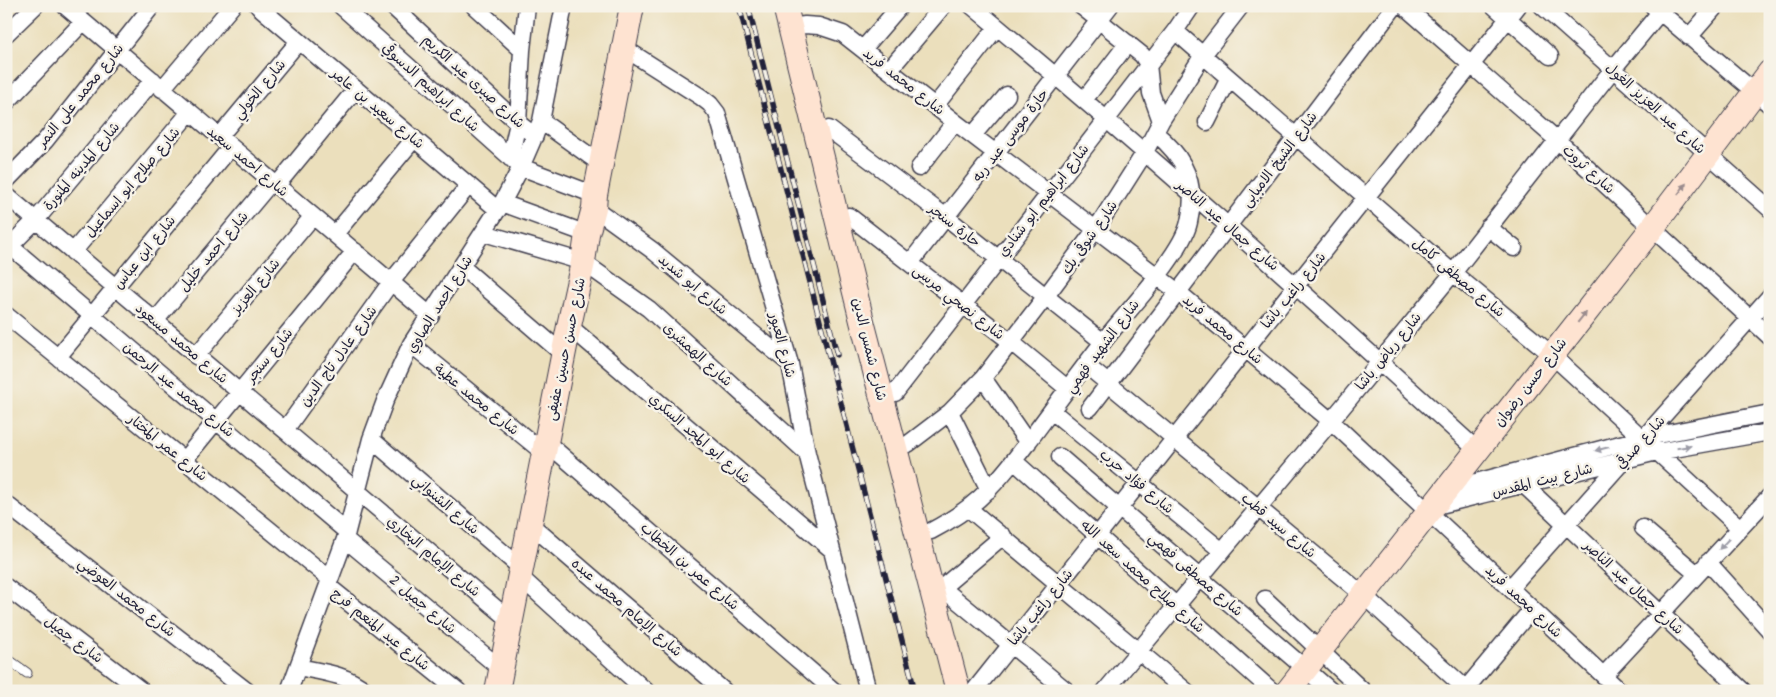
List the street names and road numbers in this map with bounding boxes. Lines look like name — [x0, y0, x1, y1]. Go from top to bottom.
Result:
street label: شارع صبرى عبد الكريم — [417, 29, 530, 134]
street label: شارع ابراهيم الدسوقي — [377, 38, 484, 138]
street label: شارع محمد على النمر — [31, 39, 130, 153]
street label: شارع محمد فريد — [858, 43, 949, 121]
street label: شارع الخولي — [228, 55, 292, 125]
street label: شارع عبد العزيز الغول — [1600, 58, 1710, 160]
street label: شارع سعيد بن عامر — [325, 62, 429, 155]
street label: حارة موسى عبد ربه — [967, 84, 1054, 187]
street label: شارع الشيخ الامبابى — [1236, 107, 1323, 212]
street label: شارع المدينه المنورة — [38, 117, 126, 216]
street label: شارع احمد سعيد — [202, 121, 293, 202]
street label: شارع صلاح ابو اسماعيل — [80, 122, 186, 243]
street label: شارع ابراهيم ابو شنادي — [993, 139, 1095, 262]
street label: شارع ثروت — [1557, 140, 1620, 200]
street label: شارع جمال عبد الناصر — [1170, 174, 1284, 277]
street label: شارع شوقى بك — [1056, 196, 1124, 279]
street label: حارة سنجر — [923, 198, 985, 253]
street label: شارع احمد خليل — [173, 207, 254, 297]
street label: شارع ابن عباس — [108, 211, 182, 294]
street label: شارع مصطفى كامل — [1407, 232, 1509, 323]
street label: شارع راغب باشا — [1256, 247, 1332, 334]
street label: شارع ابو شديد — [653, 249, 732, 321]
street label: شارع احمد الصاوي — [401, 251, 479, 358]
street label: شارع العزيز — [225, 254, 286, 320]
street label: شارع نصحي مرسى — [907, 260, 1009, 347]
street label: شارع حسن حسين عفيفى — [540, 276, 592, 423]
street label: شارع محمد فريد — [1177, 290, 1267, 370]
street label: شارع شمس الدين — [846, 295, 892, 403]
street label: شارع الشهيد فهمي — [1060, 295, 1146, 399]
street label: شارع محمد مسعود — [130, 298, 233, 389]
street label: شارع عادل تاج الدين — [295, 301, 383, 412]
street label: شارع رياض باشا — [1350, 308, 1427, 396]
street label: شارع العبور — [763, 309, 801, 380]
street label: شارع الهمشرى — [658, 317, 737, 392]
street label: شارع سنجر — [240, 323, 299, 389]
street label: شارع حسن رضوان — [1489, 333, 1573, 432]
street label: شارع محمد عبد الرحمن — [118, 336, 239, 443]
street label: شارع محمد عطية — [429, 359, 524, 441]
street label: شارع ابو المجد السكري — [644, 388, 755, 489]
street label: شارع عمر المختار — [122, 408, 212, 487]
street label: شارع صدقي — [1611, 411, 1671, 474]
street label: شارع فؤاد حرب — [1094, 444, 1179, 520]
street label: شارع بيت المقدس — [1490, 458, 1595, 504]
street label: شارع الشنواني — [406, 469, 484, 541]
street label: شارع سيد قطب — [1236, 488, 1321, 564]
street label: شارع الإمام البخاري — [382, 511, 485, 603]
street label: شارع صلاح محمد سعد الله — [1075, 515, 1209, 639]
street label: شارع عمر بن الخطاب — [635, 518, 744, 616]
street label: شارع مصطفى فهمي — [1142, 527, 1248, 623]
street label: شارع جمال عبد الناصر — [1577, 535, 1688, 640]
street label: شارع محمد العوضي — [72, 553, 180, 644]
street label: شارع الإمام محمد عبده — [566, 553, 687, 662]
street label: شارع محمد فريد — [1480, 560, 1567, 644]
street label: شارع راغب باشا — [1003, 564, 1079, 651]
street label: شارع جميل 2 — [384, 570, 461, 640]
street label: شارع عبد المنعم فرج — [326, 583, 434, 676]
street label: شارع جميل — [39, 610, 107, 669]

